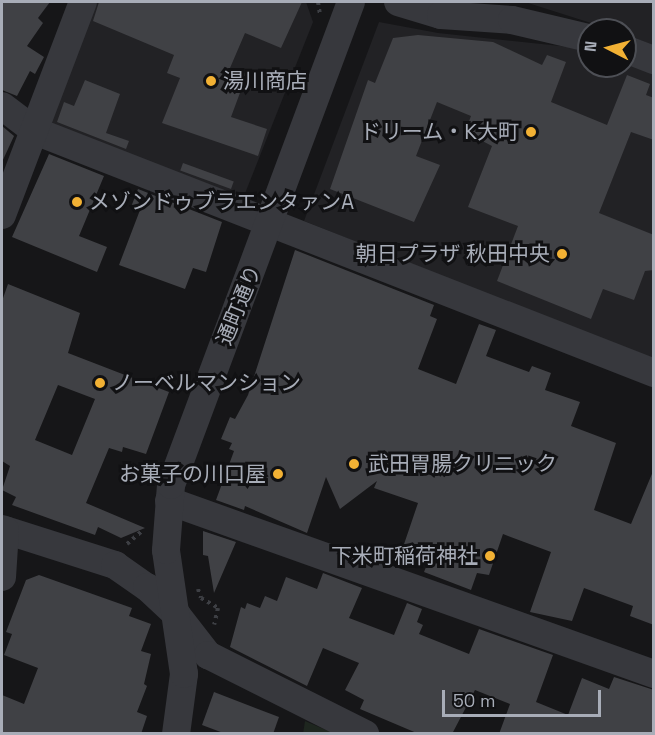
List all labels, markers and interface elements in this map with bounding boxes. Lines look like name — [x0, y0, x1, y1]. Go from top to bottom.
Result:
north arrow — [577, 18, 637, 78]
text: N — [580, 40, 602, 53]
place label: 湯川商店 — [223, 68, 307, 94]
marker: 湯川商店 — [204, 74, 218, 88]
place label: ドリーム・K大町 — [359, 119, 519, 145]
marker: ドリーム・K大町 — [524, 125, 538, 139]
place label: メゾンドゥブラエンタァンA — [89, 189, 354, 215]
marker: メゾンドゥブラエンタァンA — [70, 195, 84, 209]
place label: 朝日プラザ 秋田中央 — [356, 241, 550, 267]
marker: 朝日プラザ 秋田中央 — [555, 247, 569, 261]
street label: 通町通り — [212, 261, 266, 349]
place label: ノーベルマンション — [112, 370, 301, 396]
marker: ノーベルマンション — [93, 376, 107, 390]
place label: 武田胃腸クリニック — [368, 451, 557, 477]
marker: 武田胃腸クリニック — [345, 455, 363, 473]
place label: お菓子の川口屋 — [119, 461, 266, 487]
marker: お菓子の川口屋 — [271, 467, 285, 481]
place label: 下米町稲荷神社 — [331, 543, 478, 569]
marker: 下米町稲荷神社 — [483, 549, 497, 563]
scale bar — [445, 678, 604, 716]
text: 50 m — [453, 689, 495, 712]

